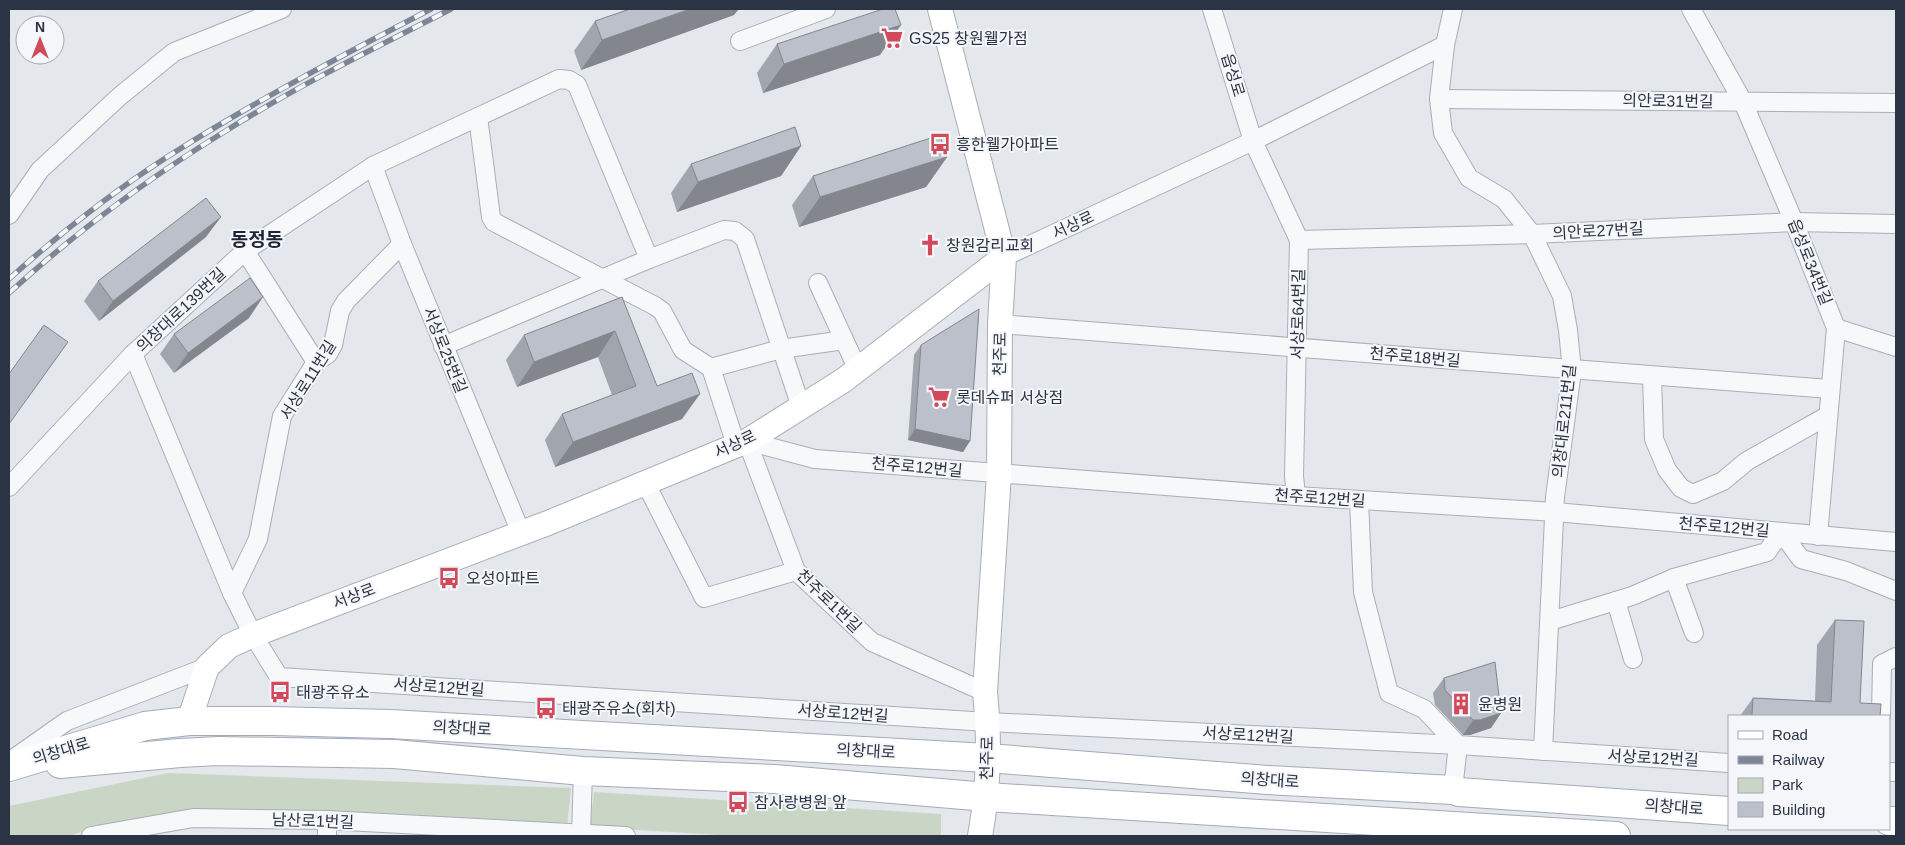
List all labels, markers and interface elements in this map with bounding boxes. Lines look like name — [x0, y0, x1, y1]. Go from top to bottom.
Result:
north arrow — [15, 15, 65, 65]
text: N — [35, 19, 45, 35]
supermarket icon: GS25 창원웰가점 — [879, 25, 905, 51]
place label: GS25 창원웰가점 — [909, 30, 1028, 47]
street label: 읍성로 — [1218, 51, 1248, 99]
street label: 의안로31번길 — [1622, 92, 1714, 110]
bus stop icon: 흥한웰가아파트 — [927, 131, 953, 157]
place label: 흥한웰가아파트 — [956, 136, 1059, 153]
street label: 서상로 — [1049, 208, 1097, 242]
street label: 읍성로34번길 — [1785, 216, 1835, 308]
street label: 의안로27번길 — [1552, 220, 1644, 242]
district label: 동정동 — [231, 229, 283, 250]
church icon: 창원감리교회 — [917, 232, 943, 258]
place label: 창원감리교회 — [946, 237, 1034, 254]
street label: 의창대로139번길 — [133, 265, 229, 355]
street label: 서상로64번길 — [1289, 268, 1307, 360]
street label: 서상로25번길 — [420, 304, 470, 396]
street label: 천주로 — [991, 332, 1009, 376]
street label: 서상로11번길 — [277, 337, 339, 423]
street label: 천주로18번길 — [1369, 345, 1461, 369]
street label: 의창대로211번길 — [1550, 364, 1578, 478]
supermarket icon: 롯데슈퍼 서상점 — [926, 384, 952, 410]
place label: 롯데슈퍼 서상점 — [956, 389, 1064, 406]
street label: 서상로 — [711, 427, 759, 461]
street label: 천주로12번길 — [871, 455, 963, 479]
street label: 천주로12번길 — [1274, 486, 1366, 510]
street label: 천주로12번길 — [1678, 515, 1770, 539]
bus stop icon: 오성아파트 — [436, 565, 462, 591]
street label: 천주로1번길 — [793, 566, 865, 636]
place label: 오성아파트 — [466, 570, 540, 587]
street label: 서상로 — [330, 580, 378, 612]
street label: 서상로12번길 — [393, 675, 485, 699]
bus stop icon: 태광주유소 — [267, 679, 293, 705]
place label: 태광주유소 — [296, 684, 370, 701]
building icon: 윤병원 — [1448, 691, 1474, 717]
bus stop icon: 태광주유소(회차) — [533, 695, 559, 721]
place label: 윤병원 — [1478, 696, 1522, 713]
place label: 태광주유소(회차) — [562, 700, 676, 717]
street label: 서상로12번길 — [797, 701, 889, 725]
legend — [1728, 715, 1890, 830]
street label: 의창대로 — [432, 718, 492, 738]
street label: 서상로12번길 — [1202, 724, 1294, 746]
text: Road — [1772, 726, 1808, 743]
street label: 의창대로 — [30, 734, 92, 768]
street label: 천주로 — [978, 736, 996, 780]
street label: 의창대로 — [836, 741, 896, 761]
street label: 서상로12번길 — [1607, 747, 1699, 769]
text: Railway — [1772, 751, 1825, 768]
street label: 의창대로 — [1240, 769, 1300, 791]
text: Park — [1772, 776, 1803, 793]
bus stop icon: 참사랑병원 앞 — [725, 789, 751, 815]
place label: 참사랑병원 앞 — [754, 794, 847, 811]
street label: 의창대로 — [1644, 796, 1704, 818]
text: Building — [1772, 801, 1825, 818]
street label: 남산로1번길 — [271, 811, 355, 831]

